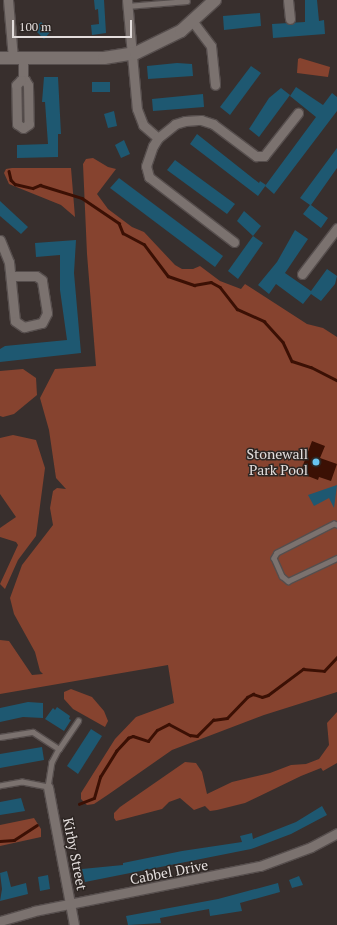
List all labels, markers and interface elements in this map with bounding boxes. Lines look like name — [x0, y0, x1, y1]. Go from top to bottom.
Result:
scale bar — [14, 12, 134, 38]
text: 100 m — [19, 19, 51, 34]
place label: Stonewall Park Pool — [247, 446, 308, 478]
marker: Stonewall Park Pool — [311, 457, 321, 467]
street label: Kirby Street — [60, 816, 90, 892]
street label: Cabbel Drive — [128, 856, 210, 888]

